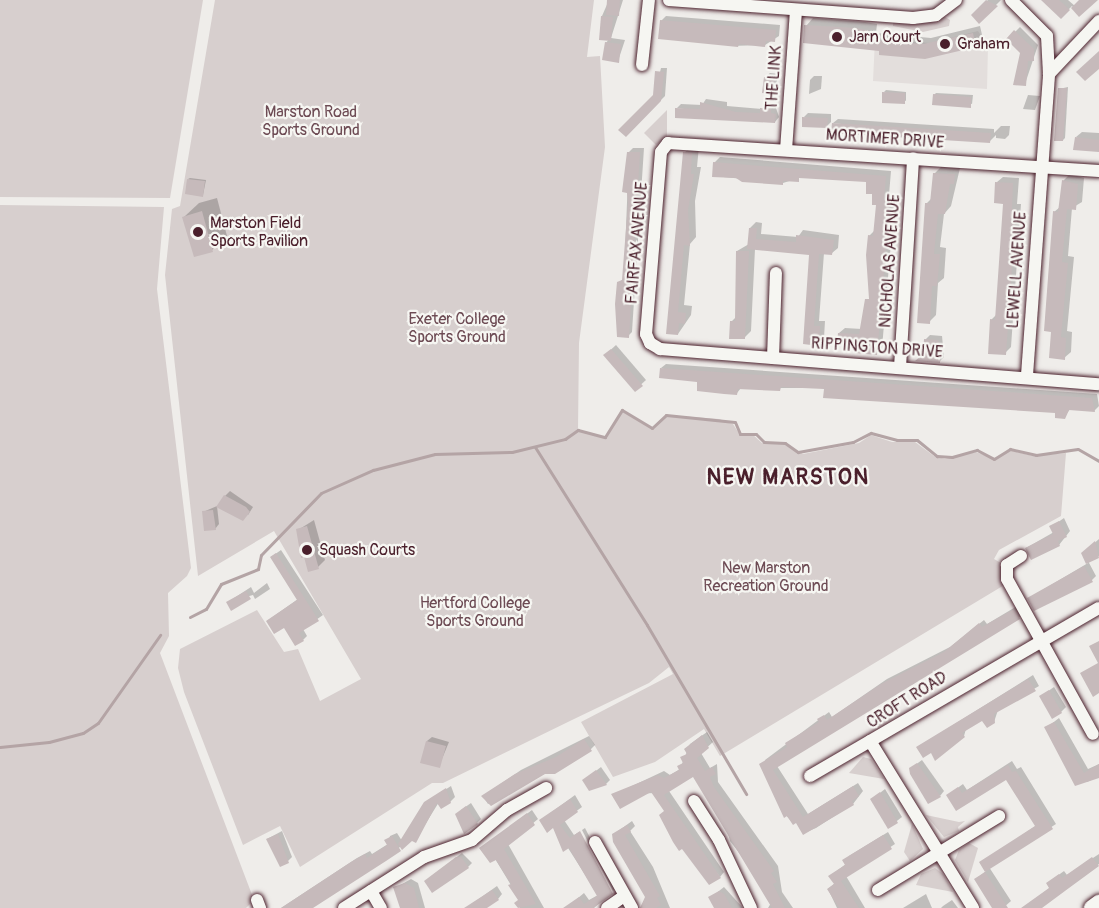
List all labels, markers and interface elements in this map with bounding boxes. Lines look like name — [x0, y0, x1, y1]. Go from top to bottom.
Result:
place label: Jarn Court — [849, 27, 921, 47]
marker: Jarn Court — [830, 30, 844, 44]
place label: Graham — [957, 34, 1010, 54]
marker: Graham — [938, 37, 952, 51]
street label: THE LINK — [762, 45, 786, 111]
park label: Marston Road Sports Ground — [262, 102, 360, 140]
street label: MORTIMER DRIVE — [825, 125, 945, 153]
street label: FAIRFAX AVENUE — [622, 181, 652, 305]
street label: NICHOLAS AVENUE — [876, 194, 904, 328]
street label: LEWELL AVENUE — [1003, 211, 1031, 329]
place label: Marston Field Sports Pavilion — [210, 213, 308, 251]
marker: Marston Field Sports Pavilion — [191, 225, 205, 239]
park label: Exeter College Sports Ground — [408, 309, 506, 347]
street label: RIPPINGTON DRIVE — [810, 334, 944, 362]
district label: NEW MARSTON — [706, 465, 870, 491]
place label: Squash Courts — [319, 540, 415, 560]
marker: Squash Courts — [300, 543, 314, 557]
park label: New Marston Recreation Ground — [703, 558, 829, 596]
park label: Hertford College Sports Ground — [420, 593, 530, 631]
street label: CROFT ROAD — [863, 668, 951, 732]

